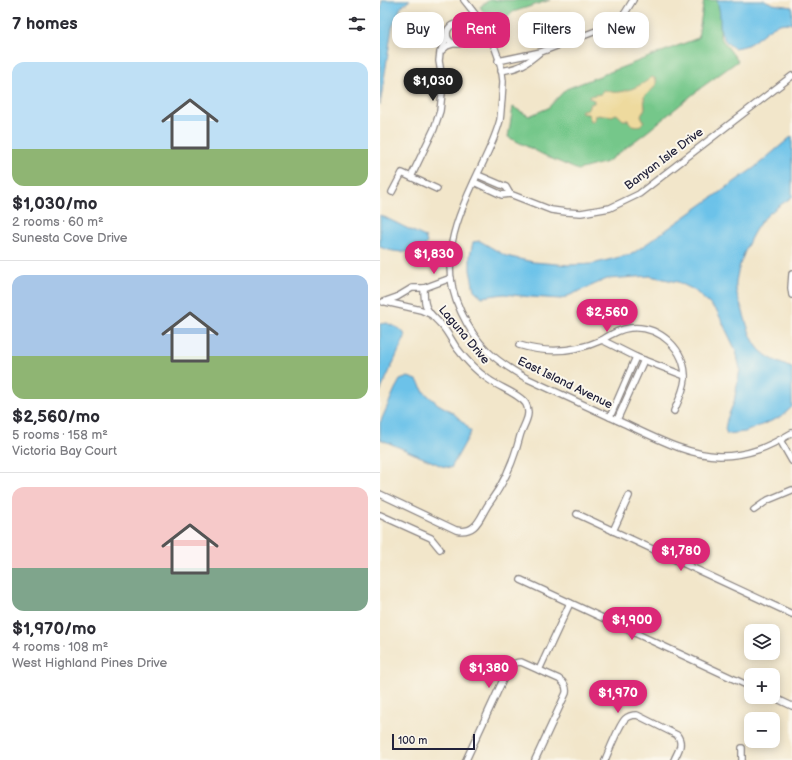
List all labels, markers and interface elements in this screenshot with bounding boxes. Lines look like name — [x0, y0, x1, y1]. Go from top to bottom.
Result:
chip: Buy — [392, 12, 444, 48]
chip: Rent — [452, 12, 510, 48]
chip: Filters — [518, 12, 585, 48]
chip: New — [593, 12, 649, 48]
icon: filters — [346, 13, 368, 35]
text: 7 homes — [12, 14, 78, 34]
pin: $1,030 — [400, 68, 466, 102]
text: $1,030 — [413, 73, 453, 89]
icon: home — [154, 88, 226, 160]
street label: Banyan Isle Drive — [622, 125, 706, 193]
text: $1,030/mo — [12, 194, 97, 214]
text: 2 rooms · 60 m² — [12, 214, 104, 230]
text: Sunesta Cove Drive — [12, 230, 127, 246]
pin: $1,830 — [401, 241, 467, 275]
text: $1,830 — [414, 246, 454, 262]
pin: $2,560 — [574, 299, 640, 333]
icon: home — [154, 301, 226, 373]
street label: Laguna Drive — [435, 303, 493, 367]
text: $2,560 — [586, 304, 628, 320]
street label: East Island Avenue — [515, 354, 615, 412]
text: $2,560/mo — [12, 407, 100, 427]
text: 5 rooms · 158 m² — [12, 427, 108, 443]
text: Victoria Bay Court — [12, 443, 117, 459]
icon: home — [154, 513, 226, 585]
pin: $1,780 — [648, 538, 714, 572]
text: $1,780 — [661, 543, 701, 559]
pin: $1,900 — [599, 607, 665, 641]
text: $1,900 — [612, 612, 652, 628]
text: $1,970/mo — [12, 619, 96, 639]
map controls — [744, 624, 780, 748]
button: layers — [744, 624, 780, 660]
text: 4 rooms · 108 m² — [12, 639, 108, 655]
text: West Highland Pines Drive — [12, 655, 167, 671]
pin: $1,380 — [456, 655, 522, 689]
text: $1,380 — [469, 660, 509, 676]
button: + — [744, 668, 780, 704]
pin: $1,970 — [585, 680, 651, 714]
text: $1,970 — [598, 685, 638, 701]
button: − — [744, 712, 780, 748]
scale bar — [392, 732, 475, 751]
text: 100 m — [398, 734, 427, 747]

